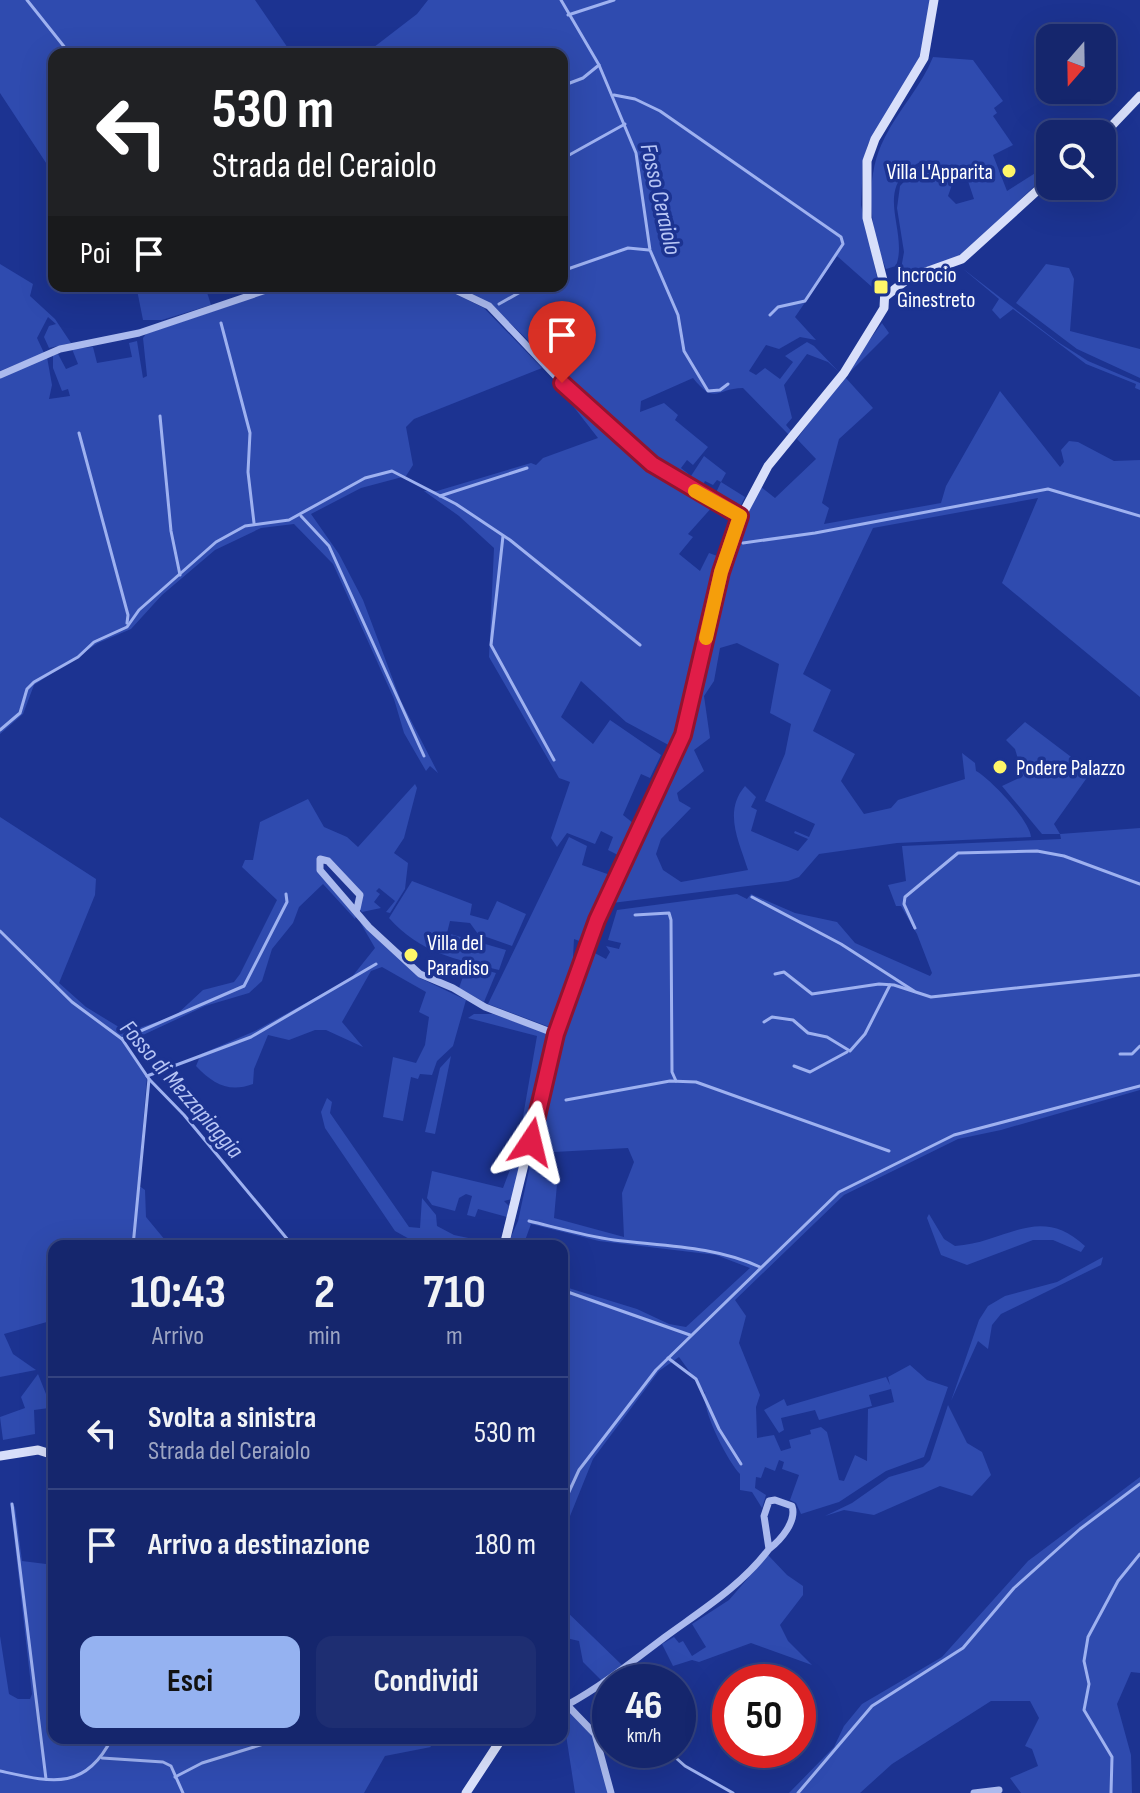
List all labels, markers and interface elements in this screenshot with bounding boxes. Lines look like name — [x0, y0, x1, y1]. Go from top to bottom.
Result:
north arrow — [1036, 24, 1116, 104]
map controls — [1036, 24, 1116, 200]
text: 530 m — [212, 77, 334, 144]
icon: left — [80, 80, 184, 184]
button: search — [1036, 120, 1116, 200]
water label: Fosso Ceraiolo — [634, 141, 687, 258]
text: Strada del Ceraiolo — [212, 145, 437, 188]
place label: Villa L'Apparita — [887, 159, 993, 186]
marker: Villa L'Apparita — [1000, 162, 1018, 180]
icon: arrive — [127, 232, 171, 276]
text: Poi — [80, 236, 111, 272]
place label: Incrocio Ginestreto — [897, 262, 975, 314]
marker: Incrocio Ginestreto — [872, 278, 890, 296]
pin — [528, 301, 596, 383]
icon: arrive — [540, 313, 584, 357]
place label: Podere Palazzo — [1016, 755, 1125, 782]
marker: Podere Palazzo — [991, 758, 1009, 776]
place label: Villa del Paradiso — [427, 930, 489, 982]
marker: Villa del Paradiso — [402, 946, 420, 964]
water label: Fosso di Mezzapiaggia — [114, 1014, 250, 1165]
position arrow — [489, 1100, 573, 1184]
text: 10:43 — [130, 1264, 226, 1321]
text: 2 — [314, 1264, 335, 1321]
text: 710 — [423, 1264, 486, 1321]
text: Arrivo — [152, 1321, 204, 1352]
text: min — [308, 1321, 341, 1352]
text: m — [446, 1321, 463, 1352]
text: Svolta a sinistra — [148, 1400, 316, 1436]
icon: left — [80, 1411, 124, 1455]
text: 530 m — [474, 1415, 536, 1451]
text: Strada del Ceraiolo — [148, 1436, 311, 1467]
icon: arrive — [80, 1523, 124, 1567]
text: Arrivo a destinazione — [148, 1527, 370, 1563]
text: 180 m — [475, 1527, 536, 1563]
button: Esci — [80, 1636, 300, 1728]
button: Condividi — [316, 1636, 536, 1728]
speed limit sign: 50 — [712, 1664, 816, 1768]
text: 46 — [625, 1682, 663, 1730]
text: km/h — [627, 1724, 661, 1748]

